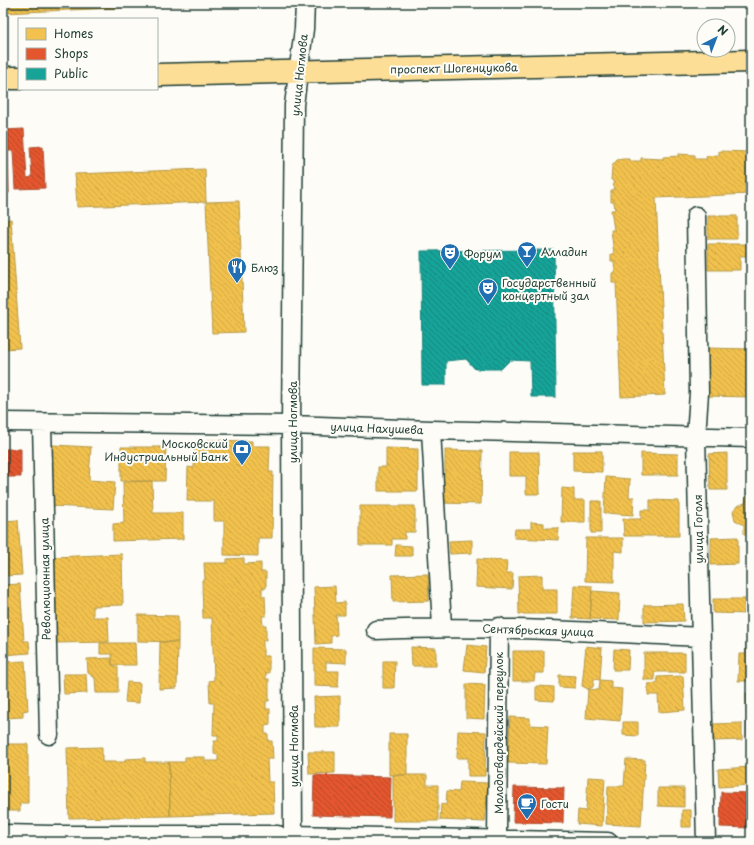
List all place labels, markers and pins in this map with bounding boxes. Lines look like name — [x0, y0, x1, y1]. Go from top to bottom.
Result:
bar icon: Алладин — [516, 240, 538, 268]
theatre icon: Форум — [439, 242, 461, 270]
place label: Алладин — [541, 243, 588, 260]
place label: Форум — [464, 245, 502, 262]
restaurant icon: Блюз — [226, 256, 248, 284]
place label: Блюз — [251, 259, 279, 276]
place label: Государственный концертный зал — [502, 274, 596, 304]
theatre icon: Государственный концертный зал — [477, 277, 499, 305]
place label: Московский Индустриальный Банк — [104, 435, 228, 465]
bank icon: Московский Индустриальный Банк — [231, 438, 253, 466]
cafe icon: Гости — [516, 792, 538, 820]
place label: Гости — [541, 795, 569, 812]

